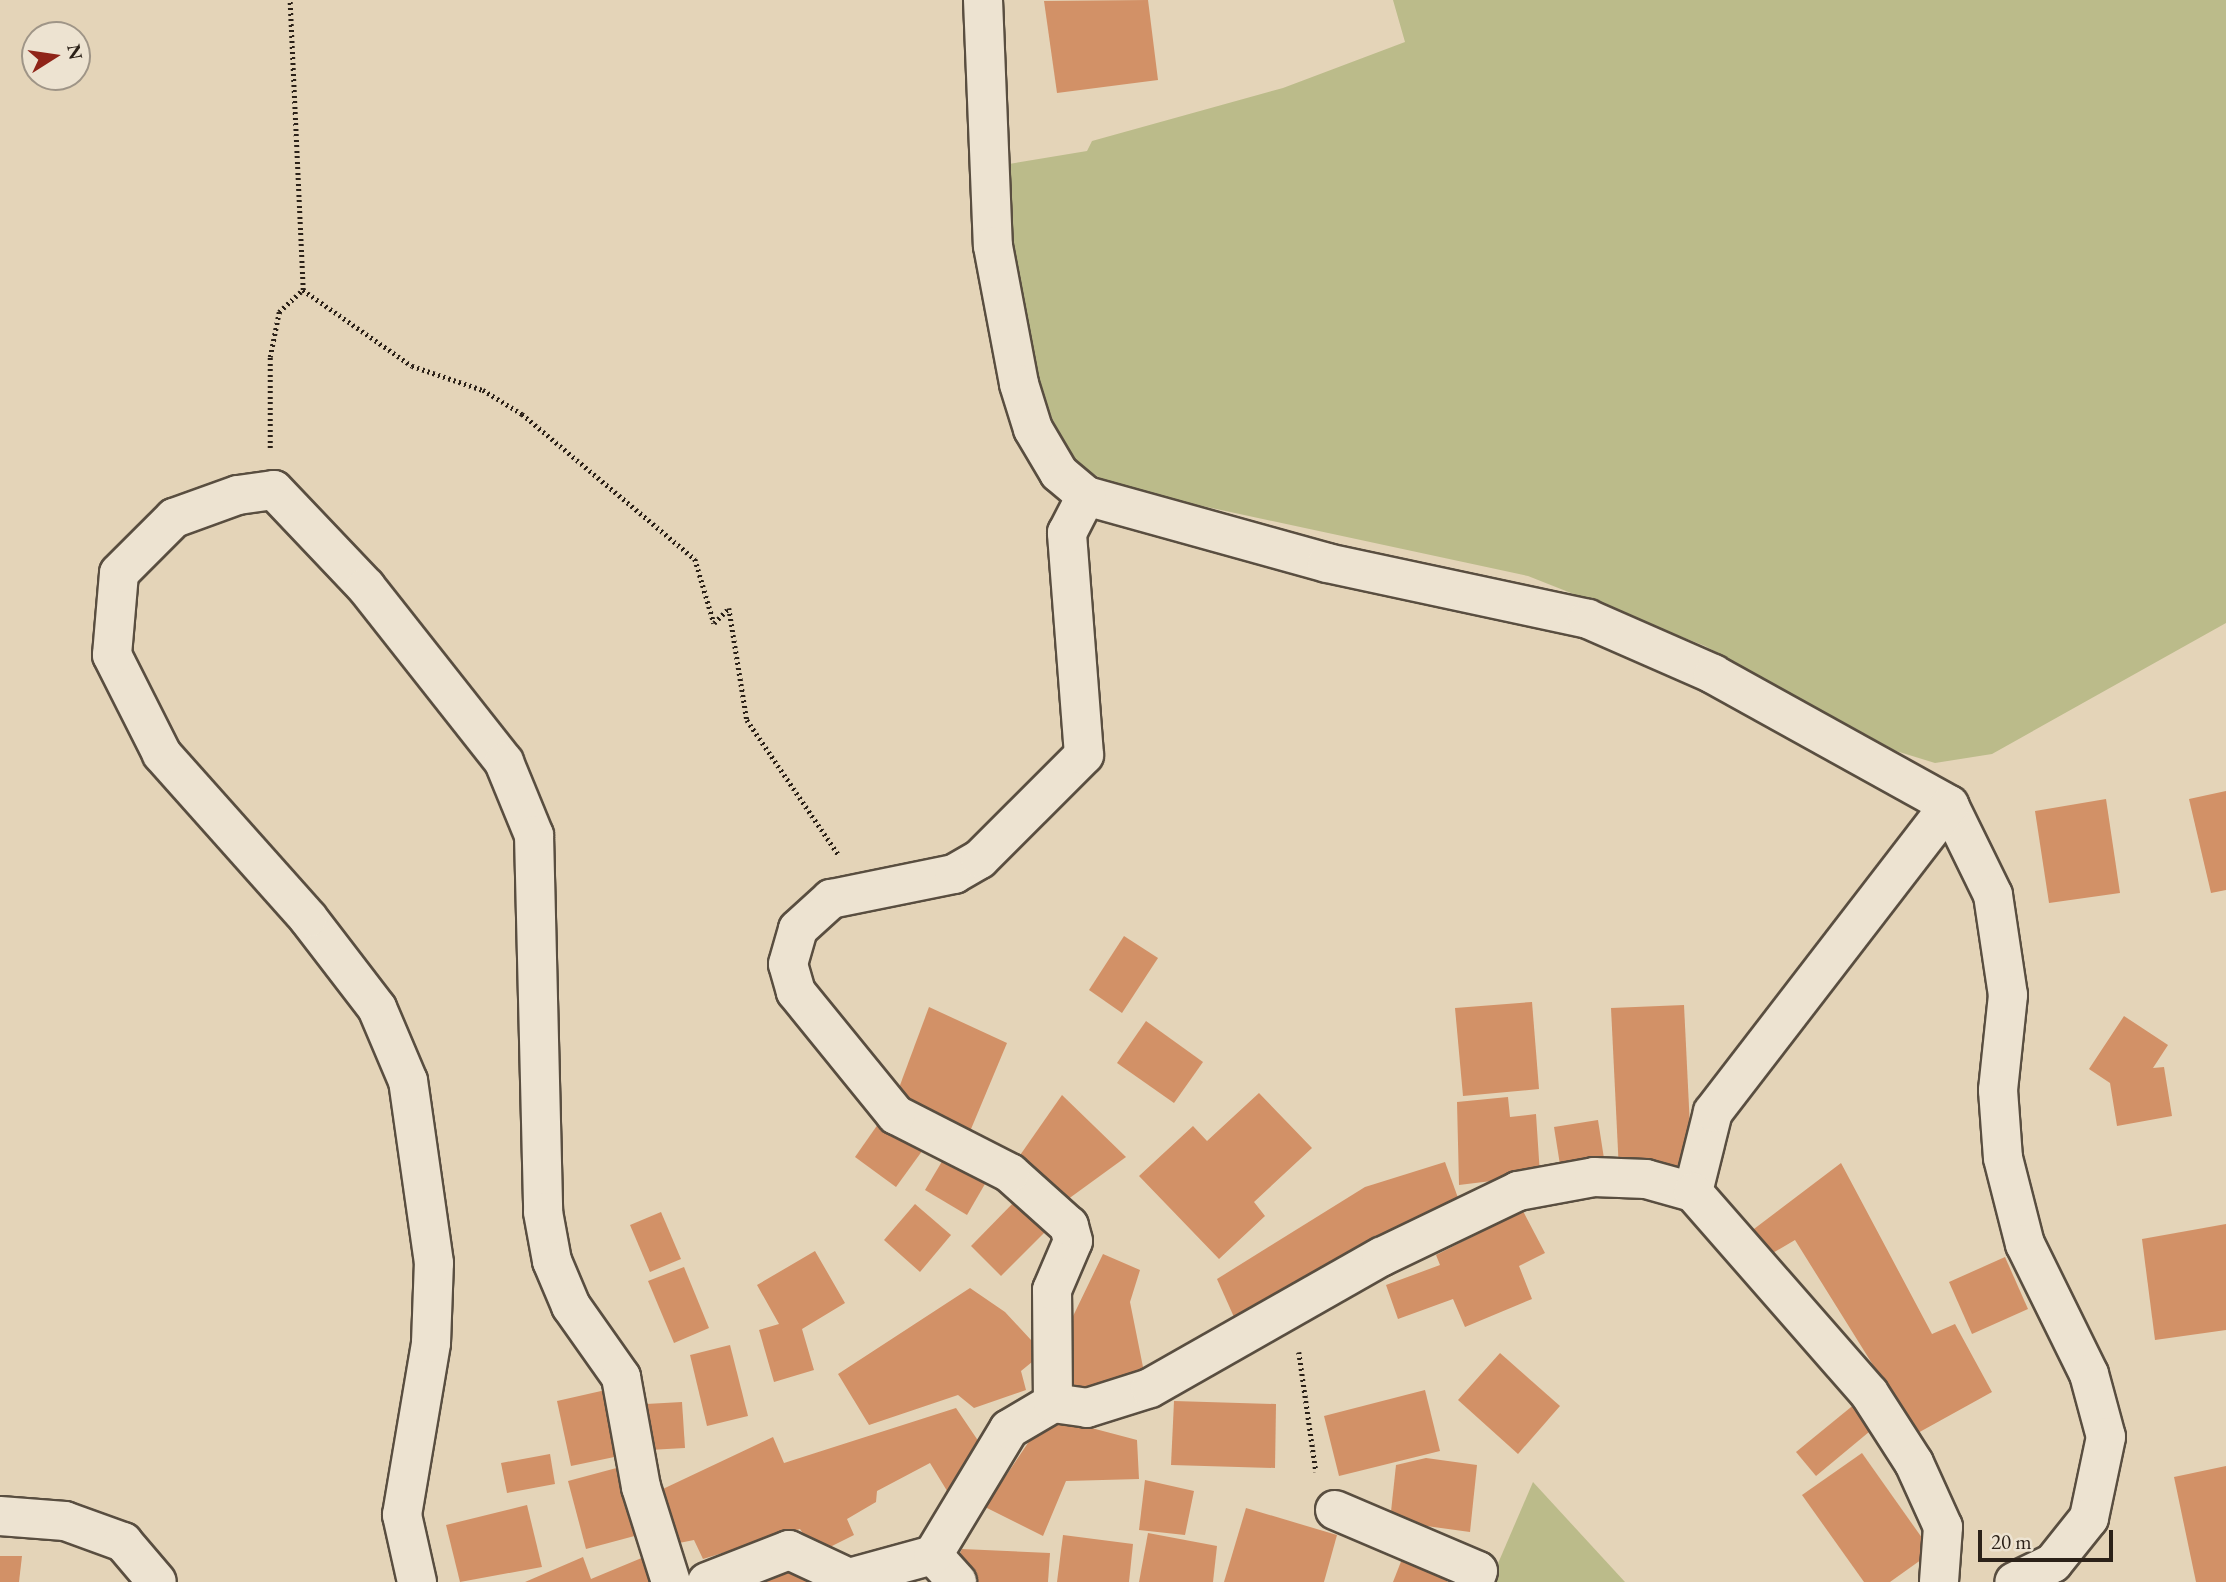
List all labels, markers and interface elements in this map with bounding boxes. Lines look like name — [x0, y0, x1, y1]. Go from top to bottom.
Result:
north arrow — [21, 21, 91, 91]
text: N — [61, 42, 89, 62]
scale bar — [1981, 1516, 2116, 1560]
text: 20 m — [1991, 1528, 2032, 1555]

